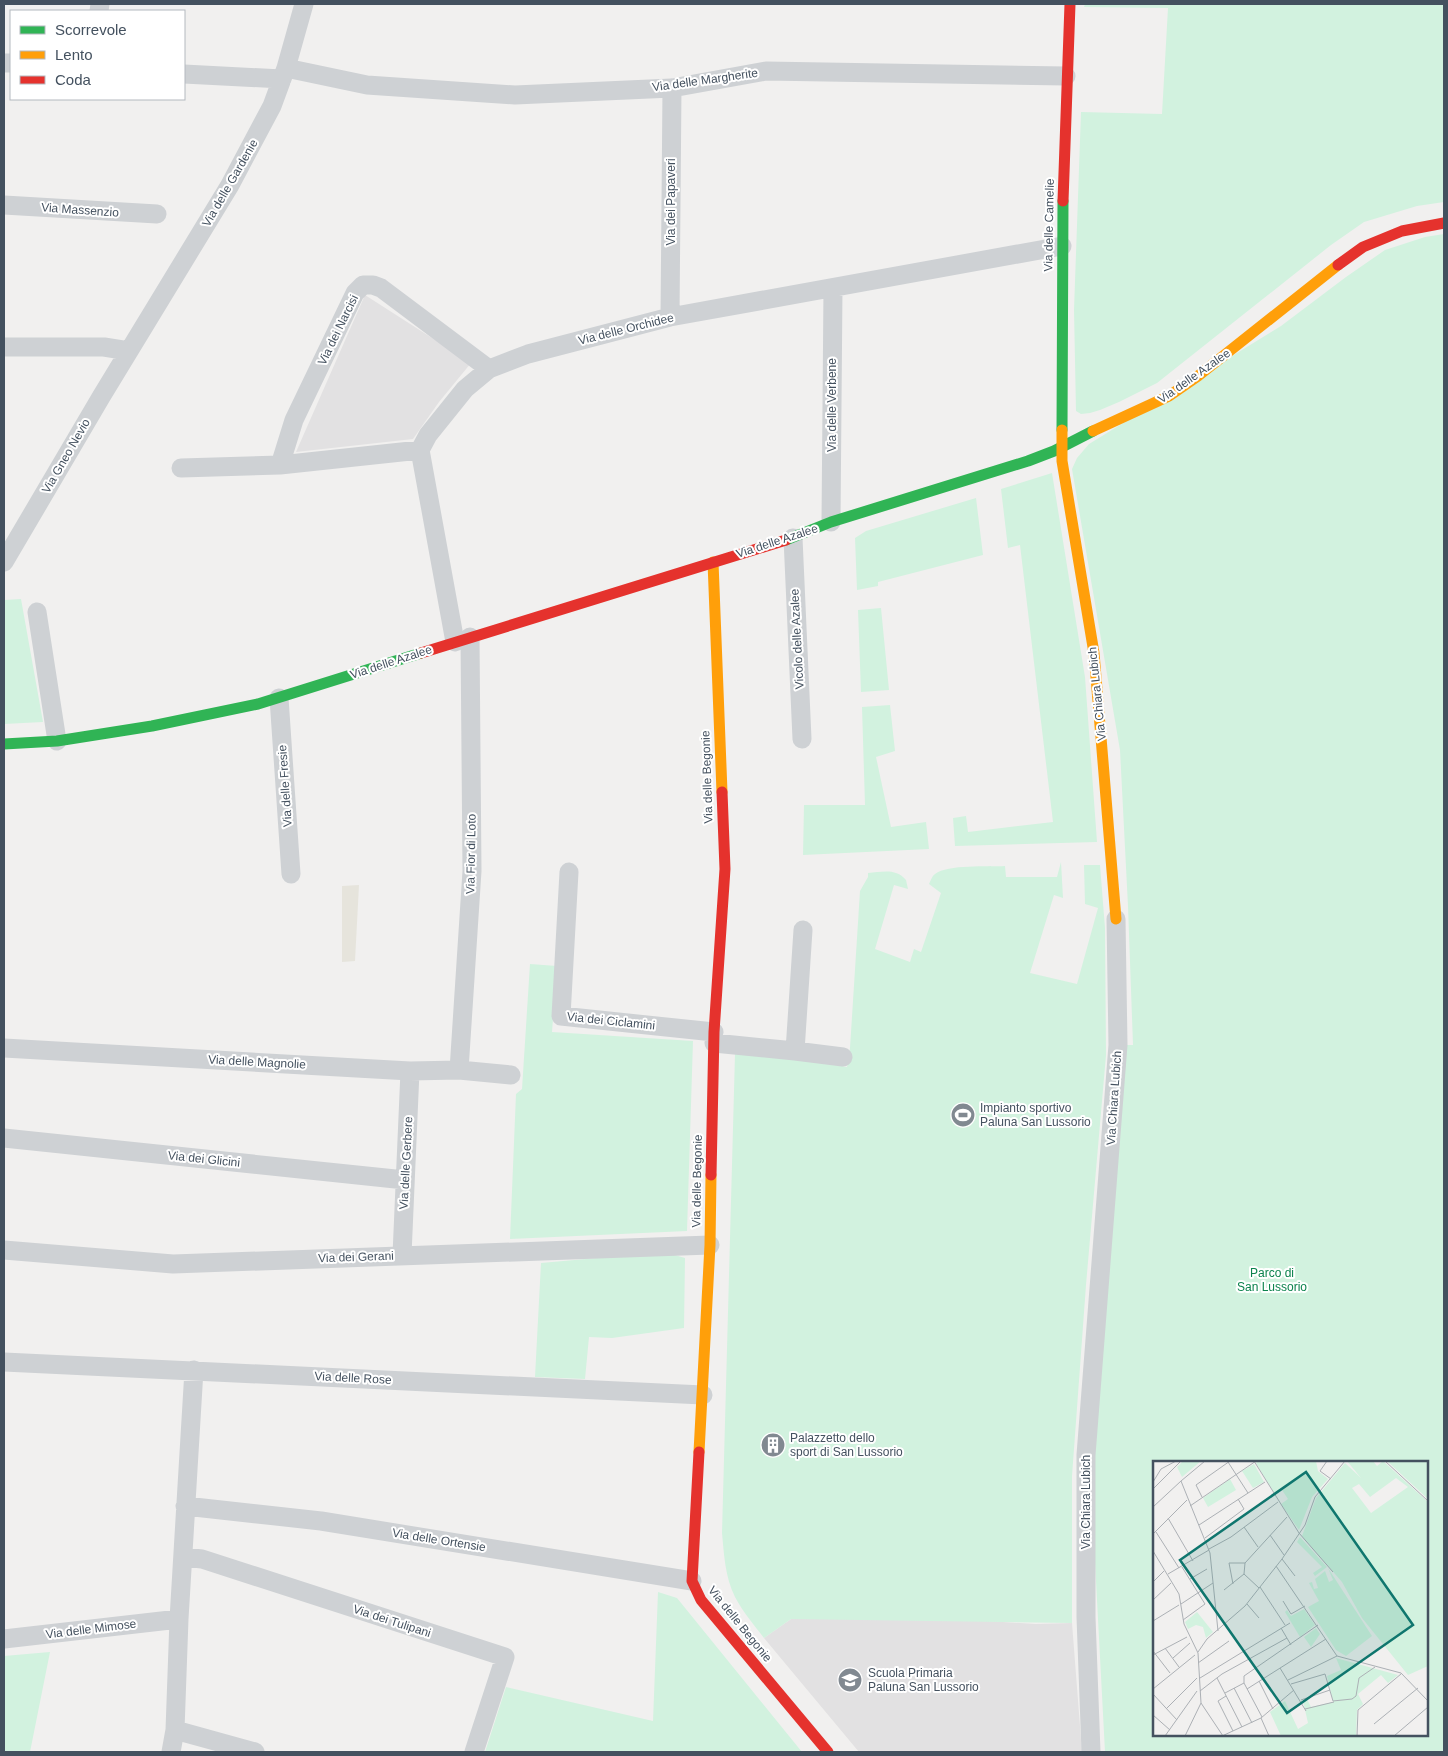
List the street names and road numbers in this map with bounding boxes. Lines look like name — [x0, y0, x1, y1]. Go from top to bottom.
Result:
street label: Via delle Margherite — [651, 66, 759, 94]
street label: Via delle Gardenie — [199, 137, 261, 229]
street label: Via dei Papaveri — [664, 158, 678, 246]
street label: Via delle Camelie — [1041, 178, 1057, 272]
street label: Via Massenzio — [41, 200, 120, 220]
street label: Via dei Narcisi — [315, 293, 361, 367]
street label: Via delle Orchidee — [577, 310, 675, 348]
street label: Via delle Azalee — [1155, 346, 1233, 406]
street label: Via delle Verbene — [825, 358, 839, 452]
street label: Via Gneo Nevio — [39, 416, 93, 496]
street label: Via delle Azalee — [734, 521, 820, 561]
street label: Vicolo delle Azalee — [787, 588, 807, 690]
street label: Via delle Azalee — [348, 642, 434, 682]
street label: Via Chiara Lubich — [1085, 646, 1109, 742]
street label: Via delle Begonie — [698, 730, 716, 824]
street label: Via delle Fresie — [275, 744, 295, 828]
street label: Via Fior di Loto — [463, 813, 479, 894]
street label: Via dei Ciclamini — [566, 1009, 656, 1033]
street label: Via Chiara Lubich — [1104, 1050, 1124, 1146]
street label: Via delle Magnolie — [208, 1052, 307, 1072]
street label: Via delle Gerbere — [397, 1116, 415, 1210]
street label: Via delle Begonie — [689, 1134, 705, 1228]
street label: Via dei Glicini — [167, 1148, 241, 1170]
street label: Via dei Gerani — [318, 1249, 394, 1265]
street label: Via delle Rose — [314, 1369, 392, 1387]
street label: Via Chiara Lubich — [1079, 1455, 1093, 1549]
street label: Via delle Ortensie — [391, 1526, 487, 1554]
street label: Via delle Begonie — [705, 1583, 775, 1665]
street label: Via dei Tulipani — [351, 1602, 433, 1640]
street label: Via delle Mimose — [45, 1616, 137, 1642]

